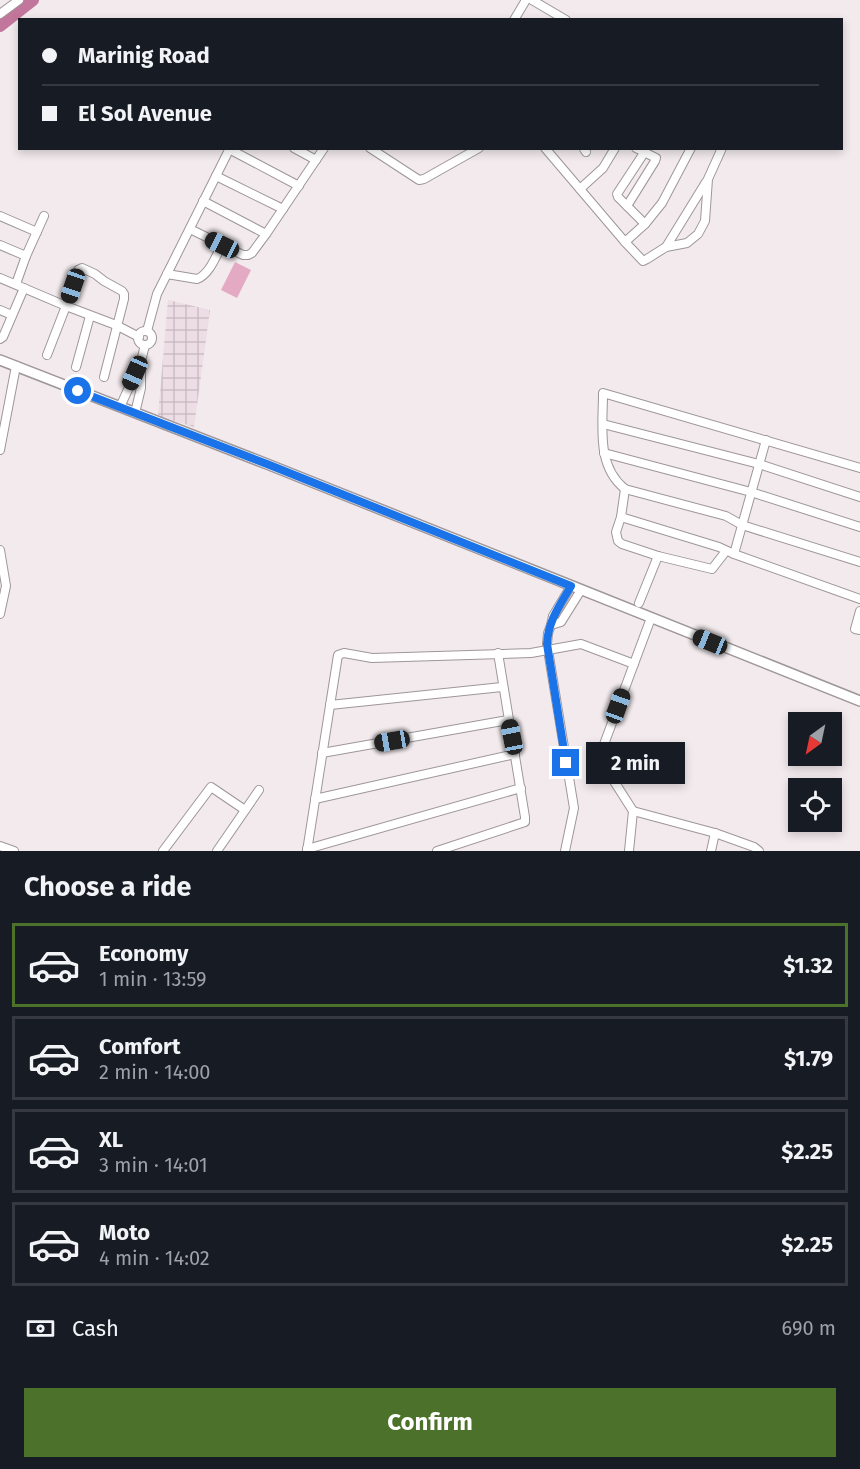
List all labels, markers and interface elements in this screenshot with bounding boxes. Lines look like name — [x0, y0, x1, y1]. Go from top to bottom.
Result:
text: Marinig Road — [78, 42, 210, 69]
text: El Sol Avenue — [78, 100, 212, 127]
car — [202, 229, 242, 261]
car — [59, 266, 87, 306]
car — [119, 353, 151, 393]
route start — [64, 377, 91, 404]
car — [690, 627, 730, 657]
car — [603, 686, 633, 726]
north arrow — [788, 712, 842, 766]
map controls — [788, 712, 842, 832]
car — [500, 718, 524, 756]
car — [373, 729, 411, 753]
callout: 2 min — [587, 742, 686, 784]
route end — [552, 749, 579, 776]
text: 2 min — [611, 751, 660, 775]
button: locate — [788, 778, 842, 832]
text: Choose a ride — [24, 871, 191, 903]
icon: car — [27, 938, 81, 992]
text: Economy — [99, 940, 188, 967]
text: $1.32 — [783, 952, 833, 979]
text: 1 min · 13:59 — [99, 967, 207, 991]
icon: car — [27, 1031, 81, 1085]
text: Comfort — [99, 1033, 180, 1060]
text: $1.79 — [784, 1045, 833, 1072]
text: 2 min · 14:00 — [99, 1060, 211, 1084]
icon: car — [27, 1124, 81, 1178]
text: XL — [99, 1126, 123, 1153]
text: $2.25 — [781, 1138, 833, 1165]
text: 3 min · 14:01 — [99, 1153, 208, 1177]
icon: car — [27, 1217, 81, 1271]
text: Moto — [99, 1219, 150, 1246]
text: $2.25 — [781, 1231, 833, 1258]
text: 4 min · 14:02 — [99, 1246, 210, 1270]
icon: cash — [24, 1312, 57, 1345]
text: Cash — [72, 1315, 119, 1342]
text: 690 m — [782, 1316, 836, 1340]
button: Confirm — [24, 1388, 836, 1457]

